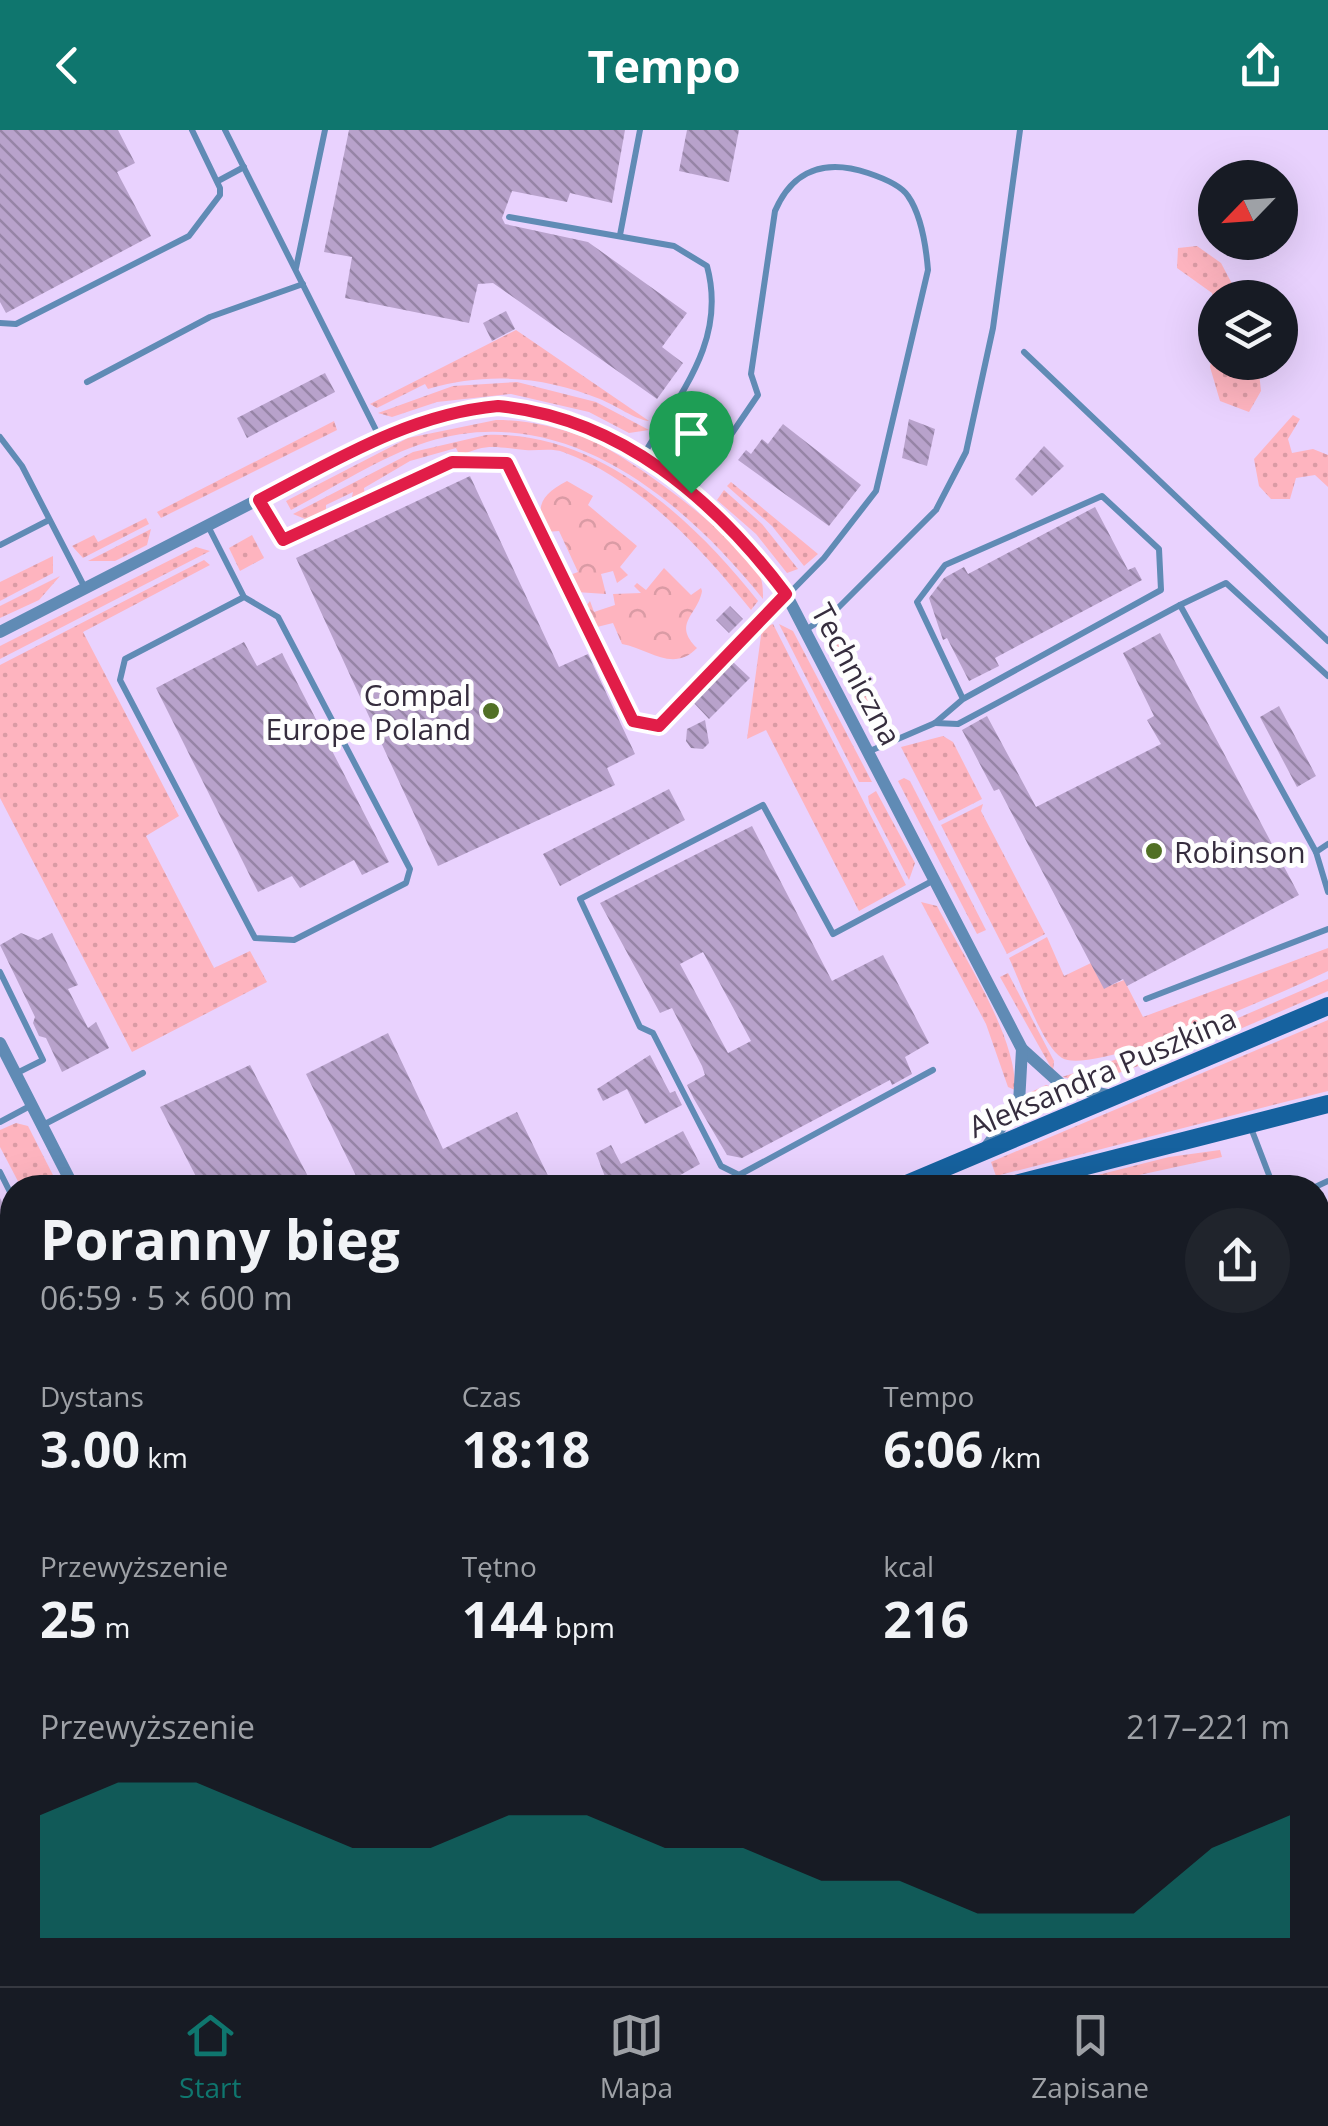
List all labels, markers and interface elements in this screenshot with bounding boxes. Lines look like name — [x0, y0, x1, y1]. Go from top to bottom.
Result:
text: Tempo — [587, 35, 741, 96]
icon: back — [40, 38, 95, 93]
icon: share — [1233, 38, 1288, 93]
north arrow — [1198, 160, 1298, 260]
map controls — [1198, 160, 1298, 380]
button: layers — [1198, 280, 1298, 380]
pin — [649, 391, 734, 494]
icon: arrive — [664, 406, 719, 461]
street label: Techniczna — [802, 596, 912, 752]
place label: Compal Europe Poland — [266, 674, 471, 749]
marker: Compal Europe Poland — [480, 700, 502, 722]
place label: Robinson — [1174, 831, 1306, 872]
marker: Robinson — [1143, 840, 1165, 862]
street label: Aleksandra Puszkina — [962, 997, 1242, 1147]
text: Poranny bieg — [40, 1201, 400, 1276]
button: share — [1185, 1208, 1290, 1313]
text: 06:59 · 5 × 600 m — [40, 1276, 293, 1319]
text: Dystans — [40, 1377, 144, 1415]
text: Czas — [462, 1377, 521, 1415]
text: Tempo — [883, 1377, 974, 1415]
text: 3.00 — [40, 1415, 140, 1483]
text: 18:18 — [462, 1415, 590, 1483]
text: 6:06 — [883, 1415, 983, 1483]
text: km — [140, 1438, 188, 1476]
text: /km — [983, 1438, 1042, 1476]
text: Przewyższenie — [40, 1547, 228, 1585]
text: Tętno — [462, 1547, 537, 1585]
text: kcal — [883, 1547, 934, 1585]
text: 25 — [40, 1585, 97, 1653]
text: 144 — [462, 1585, 547, 1653]
text: 216 — [883, 1585, 969, 1653]
text: m — [97, 1608, 130, 1646]
text: bpm — [547, 1608, 615, 1646]
text: Przewyższenie — [40, 1705, 255, 1748]
text: 217–221 m — [1126, 1705, 1290, 1748]
tab: Start — [179, 2008, 241, 2106]
tab: Mapa — [600, 2008, 673, 2106]
tab: Zapisane — [1031, 2008, 1149, 2106]

